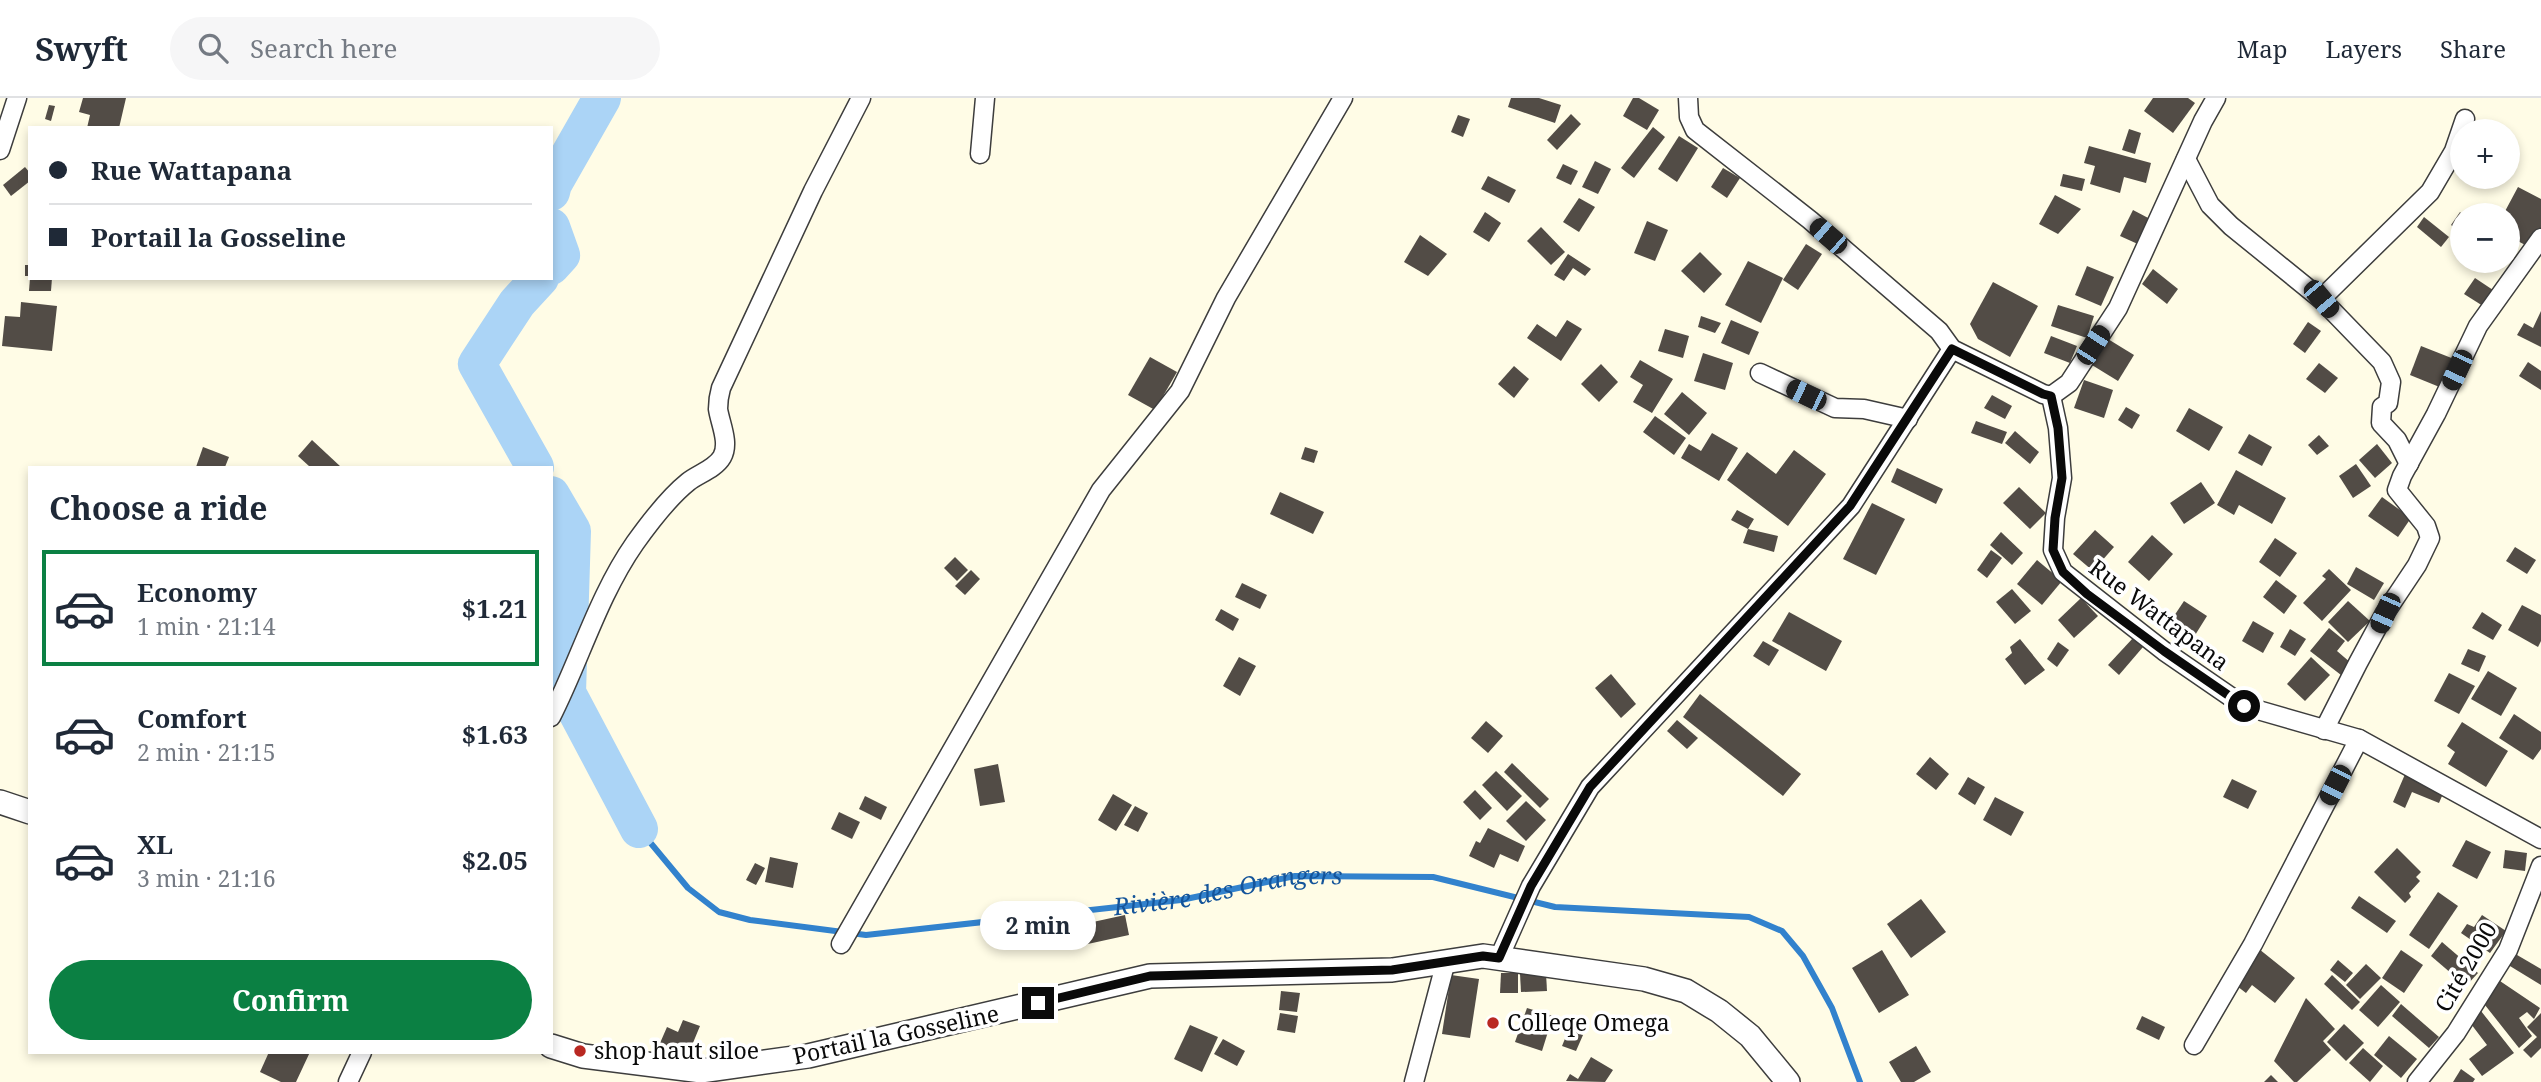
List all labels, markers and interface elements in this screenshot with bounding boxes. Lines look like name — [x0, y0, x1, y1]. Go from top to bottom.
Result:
search box — [170, 17, 660, 80]
text: Swyft — [35, 26, 128, 71]
icon: search — [194, 29, 232, 67]
text: Search here — [250, 30, 398, 66]
text: Map — [2237, 32, 2288, 65]
text: Layers — [2326, 32, 2402, 65]
text: Share — [2440, 32, 2506, 65]
map controls — [2450, 119, 2520, 273]
button: + — [2450, 119, 2520, 189]
text: Rue Wattapana — [91, 152, 292, 188]
button: − — [2450, 203, 2520, 273]
car — [1806, 214, 1851, 258]
text: Portail la Gosseline — [91, 219, 346, 255]
car — [2300, 276, 2343, 322]
car — [2073, 322, 2114, 368]
car — [2439, 347, 2476, 393]
car — [1783, 376, 1830, 414]
text: Choose a ride — [49, 486, 268, 529]
street label: Rue Wattapana — [2083, 551, 2236, 677]
text: Economy — [137, 574, 257, 610]
icon: car — [53, 577, 116, 640]
text: $1.21 — [462, 590, 528, 626]
car — [2367, 590, 2404, 636]
text: 1 min · 21:14 — [137, 610, 275, 642]
route start — [2228, 690, 2260, 722]
text: Comfort — [137, 700, 247, 736]
icon: car — [53, 703, 116, 766]
text: $1.63 — [462, 716, 528, 752]
text: 2 min · 21:15 — [137, 736, 275, 768]
car — [2317, 762, 2354, 808]
text: XL — [137, 826, 173, 862]
icon: car — [53, 829, 116, 892]
text: $2.05 — [462, 842, 528, 878]
water label: Rivière des Orangers — [1111, 858, 1343, 922]
text: 3 min · 21:16 — [137, 862, 275, 894]
callout: 2 min — [980, 902, 1096, 950]
text: 2 min — [1005, 909, 1071, 941]
street label: Cité 2000 — [2426, 916, 2504, 1017]
button: Confirm — [49, 960, 532, 1040]
route end — [1022, 987, 1054, 1019]
street label: Portail la Gosseline — [790, 997, 1002, 1071]
place label: Colleqe Omega — [1507, 1006, 1670, 1038]
marker: Colleqe Omega — [1485, 1015, 1501, 1031]
place label: shop haut siloe — [594, 1034, 759, 1066]
marker: shop haut siloe — [572, 1043, 588, 1059]

